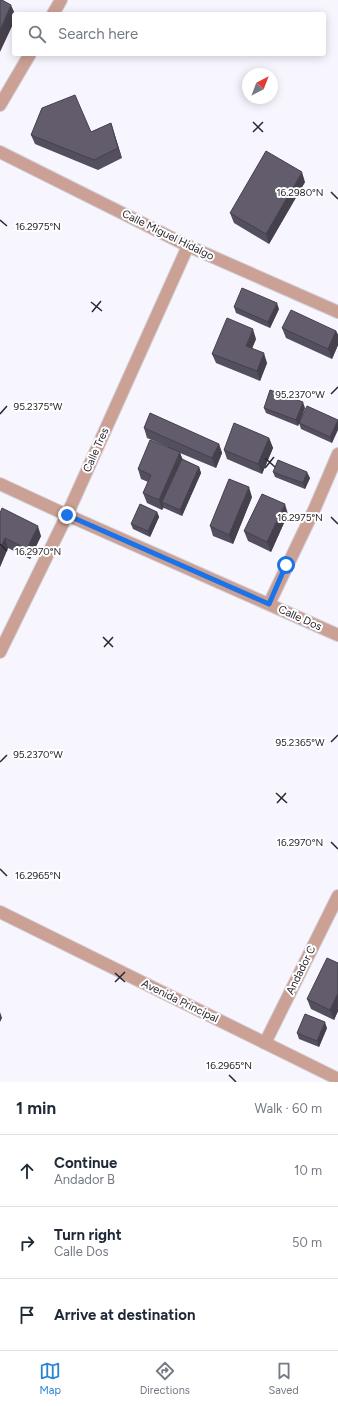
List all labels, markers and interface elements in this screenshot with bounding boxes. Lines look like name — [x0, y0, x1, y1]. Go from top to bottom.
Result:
search box — [12, 12, 326, 56]
icon: search — [26, 23, 48, 45]
text: Search here — [58, 25, 138, 43]
north arrow — [242, 68, 278, 104]
text: 16.2980°N — [276, 186, 324, 199]
street label: Calle Miguel Hidalgo — [120, 207, 216, 263]
text: 16.2975°N — [15, 220, 61, 233]
text: 95.2370°W — [275, 388, 325, 401]
text: 95.2375°W — [14, 400, 63, 413]
street label: Calle Tres — [80, 426, 112, 474]
route end — [58, 506, 76, 524]
text: 16.2975°N — [277, 511, 323, 524]
text: 16.2970°N — [15, 545, 61, 558]
route start — [277, 556, 295, 574]
street label: Calle Dos — [276, 603, 324, 633]
text: 95.2365°W — [275, 736, 325, 749]
text: 95.2370°W — [13, 748, 63, 761]
text: 16.2970°N — [277, 836, 323, 849]
text: 16.2965°N — [15, 869, 61, 882]
street label: Andador C — [284, 943, 318, 997]
street label: Avenida Principal — [139, 977, 221, 1025]
text: 16.2965°N — [206, 1059, 252, 1072]
text: 1 min — [16, 1098, 56, 1118]
text: Walk · 60 m — [255, 1101, 322, 1116]
text: Continue — [54, 1154, 117, 1172]
icon: ahead — [16, 1160, 38, 1182]
text: 10 m — [294, 1163, 322, 1178]
text: Andador B — [54, 1172, 115, 1187]
text: Turn right — [54, 1226, 122, 1244]
icon: right — [16, 1232, 38, 1254]
text: 50 m — [292, 1235, 322, 1250]
text: Calle Dos — [54, 1244, 109, 1259]
icon: arrive — [16, 1304, 38, 1326]
text: Arrive at destination — [54, 1306, 195, 1324]
tab: Map — [39, 1360, 61, 1397]
tab: Directions — [140, 1360, 190, 1397]
tab: Saved — [268, 1360, 299, 1397]

